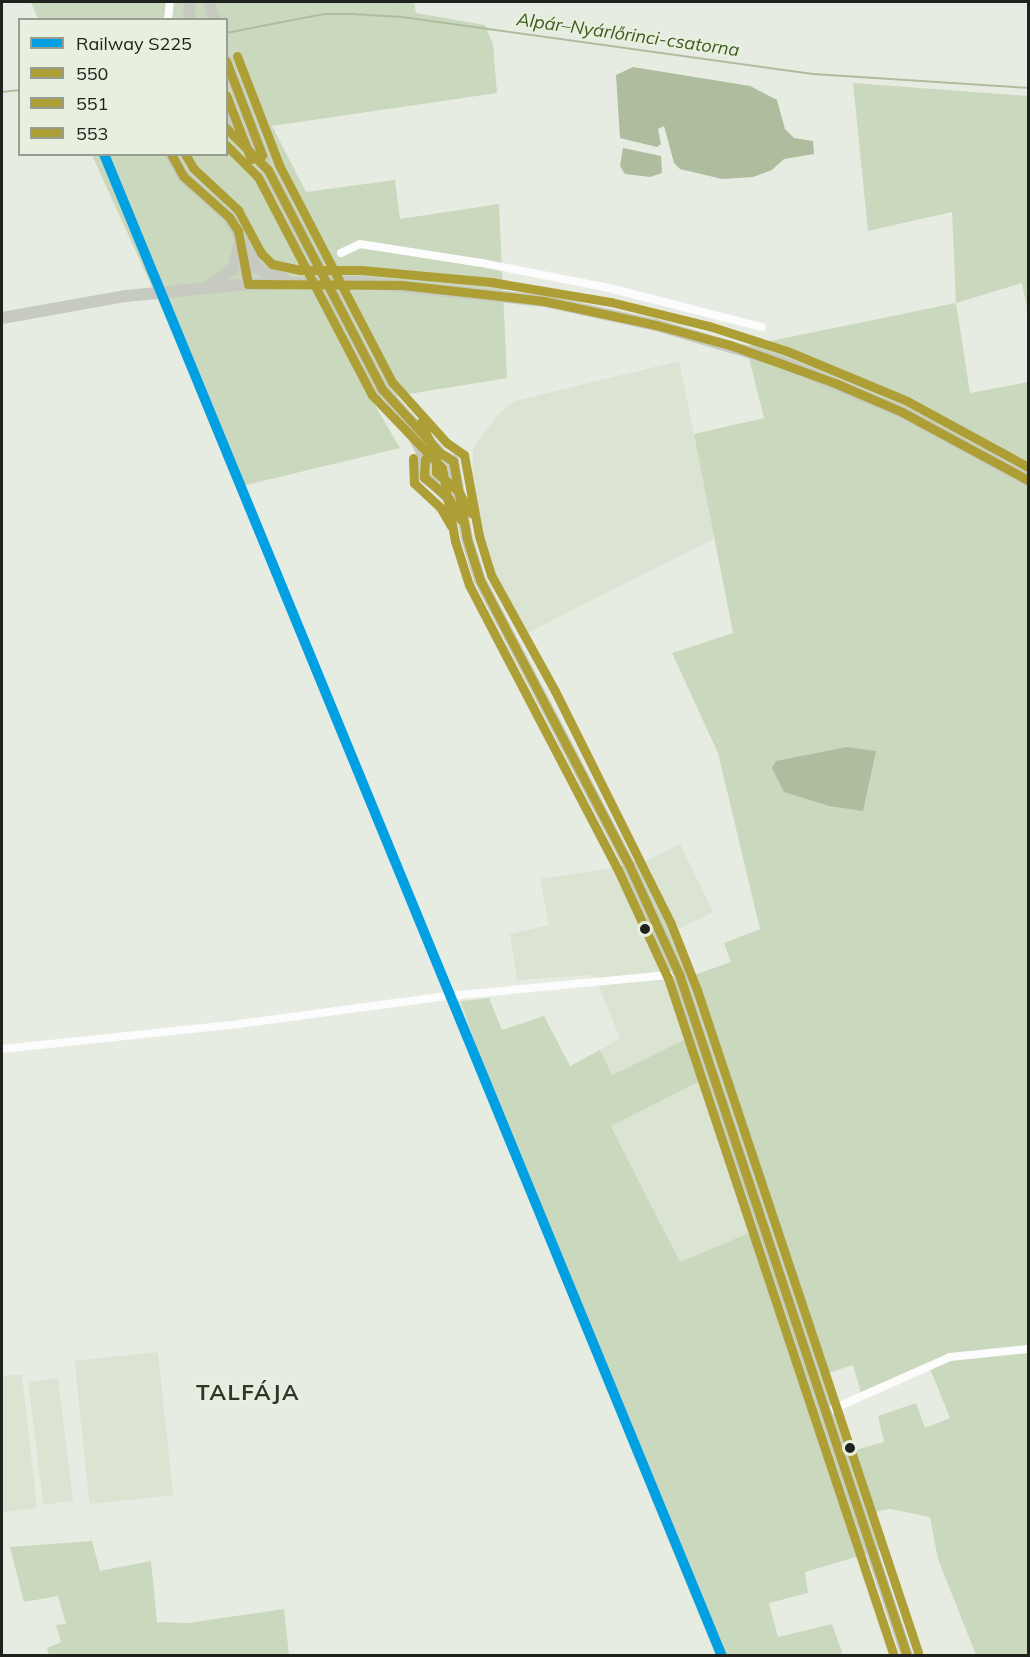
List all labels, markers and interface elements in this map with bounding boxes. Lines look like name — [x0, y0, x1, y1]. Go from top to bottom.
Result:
water label: Alpár–Nyárlőrinci-csatorna — [515, 9, 741, 61]
legend — [18, 18, 228, 156]
text: Railway S225 — [76, 32, 192, 55]
text: 550 — [76, 62, 108, 85]
text: 551 — [76, 92, 108, 115]
text: 553 — [76, 122, 108, 145]
unlabelled marker — [639, 923, 651, 935]
district label: TALFÁJA — [196, 1380, 300, 1406]
unlabelled marker — [844, 1442, 856, 1454]

